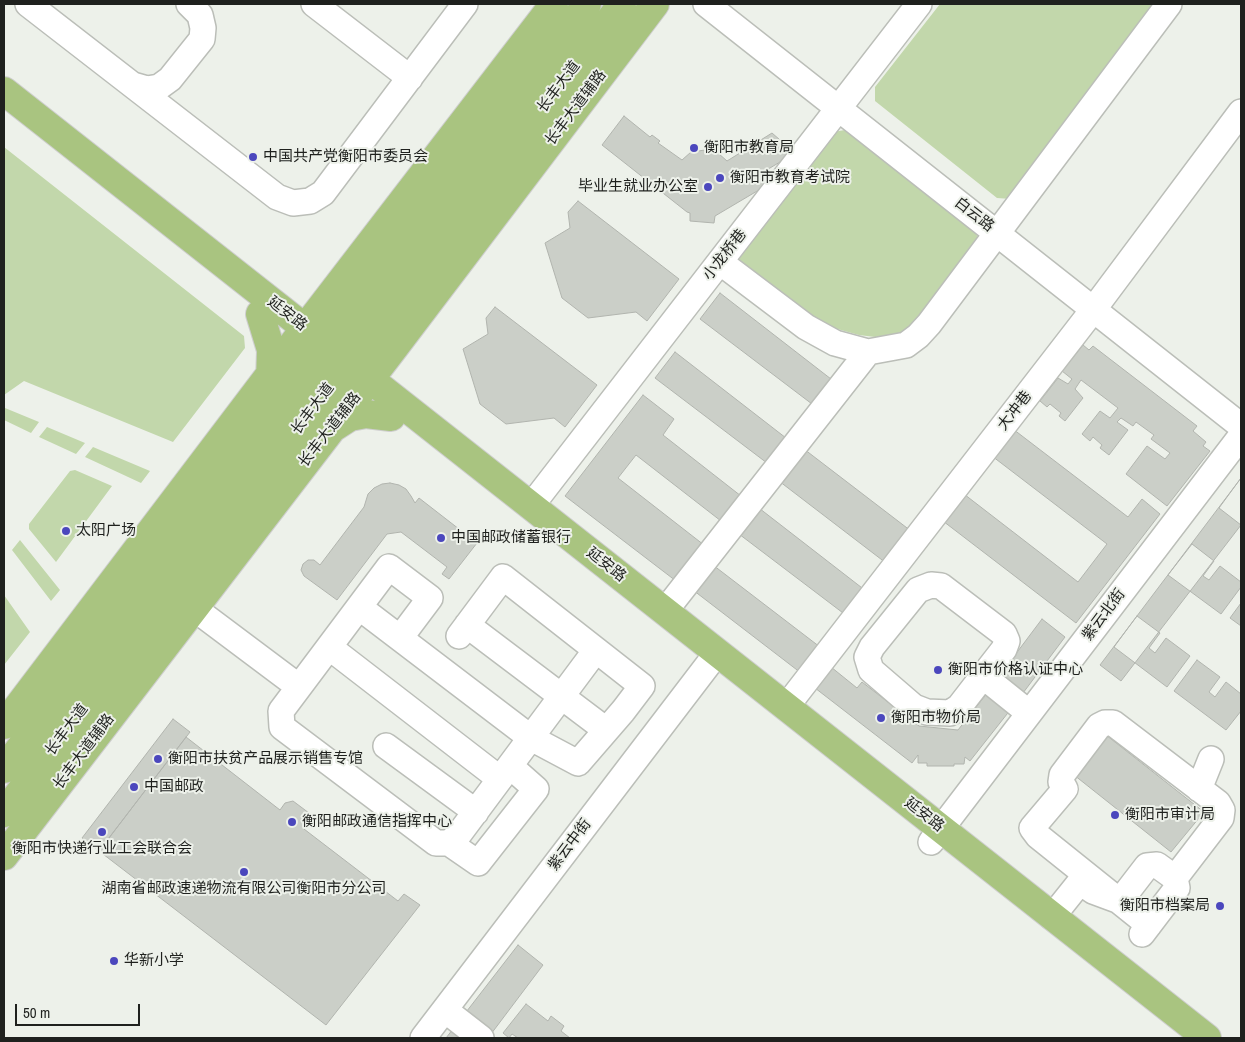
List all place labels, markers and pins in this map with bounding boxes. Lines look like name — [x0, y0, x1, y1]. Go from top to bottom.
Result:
place label: 衡阳市教育局 — [704, 139, 794, 157]
marker: 衡阳市教育局 — [688, 142, 700, 154]
place label: 中国共产党衡阳市委员会 — [263, 148, 428, 166]
marker: 中国共产党衡阳市委员会 — [247, 151, 259, 163]
place label: 衡阳市教育考试院 — [730, 169, 850, 187]
marker: 衡阳市教育考试院 — [714, 172, 726, 184]
place label: 毕业生就业办公室 — [578, 178, 698, 196]
marker: 毕业生就业办公室 — [702, 181, 714, 193]
place label: 太阳广场 — [76, 522, 136, 540]
marker: 太阳广场 — [60, 525, 72, 537]
place label: 中国邮政储蓄银行 — [451, 529, 571, 547]
marker: 中国邮政储蓄银行 — [435, 532, 447, 544]
place label: 衡阳市价格认证中心 — [948, 661, 1083, 679]
marker: 衡阳市价格认证中心 — [932, 664, 944, 676]
place label: 衡阳市物价局 — [891, 709, 981, 727]
marker: 衡阳市物价局 — [875, 712, 887, 724]
place label: 衡阳市扶贫产品展示销售专馆 — [168, 750, 363, 768]
marker: 衡阳市扶贫产品展示销售专馆 — [152, 753, 164, 765]
place label: 中国邮政 — [144, 778, 204, 796]
marker: 中国邮政 — [128, 781, 140, 793]
place label: 衡阳市审计局 — [1125, 806, 1215, 824]
marker: 衡阳市审计局 — [1109, 809, 1121, 821]
place label: 衡阳邮政通信指挥中心 — [302, 813, 452, 831]
marker: 衡阳邮政通信指挥中心 — [286, 816, 298, 828]
marker: 衡阳市快递行业工会联合会 — [96, 826, 108, 838]
place label: 衡阳市快递行业工会联合会 — [12, 840, 192, 858]
marker: 湖南省邮政速递物流有限公司衡阳市分公司 — [238, 866, 250, 878]
place label: 湖南省邮政速递物流有限公司衡阳市分公司 — [102, 880, 386, 898]
place label: 衡阳市档案局 — [1120, 897, 1210, 915]
marker: 衡阳市档案局 — [1214, 900, 1226, 912]
place label: 华新小学 — [124, 952, 184, 970]
marker: 华新小学 — [108, 955, 120, 967]

